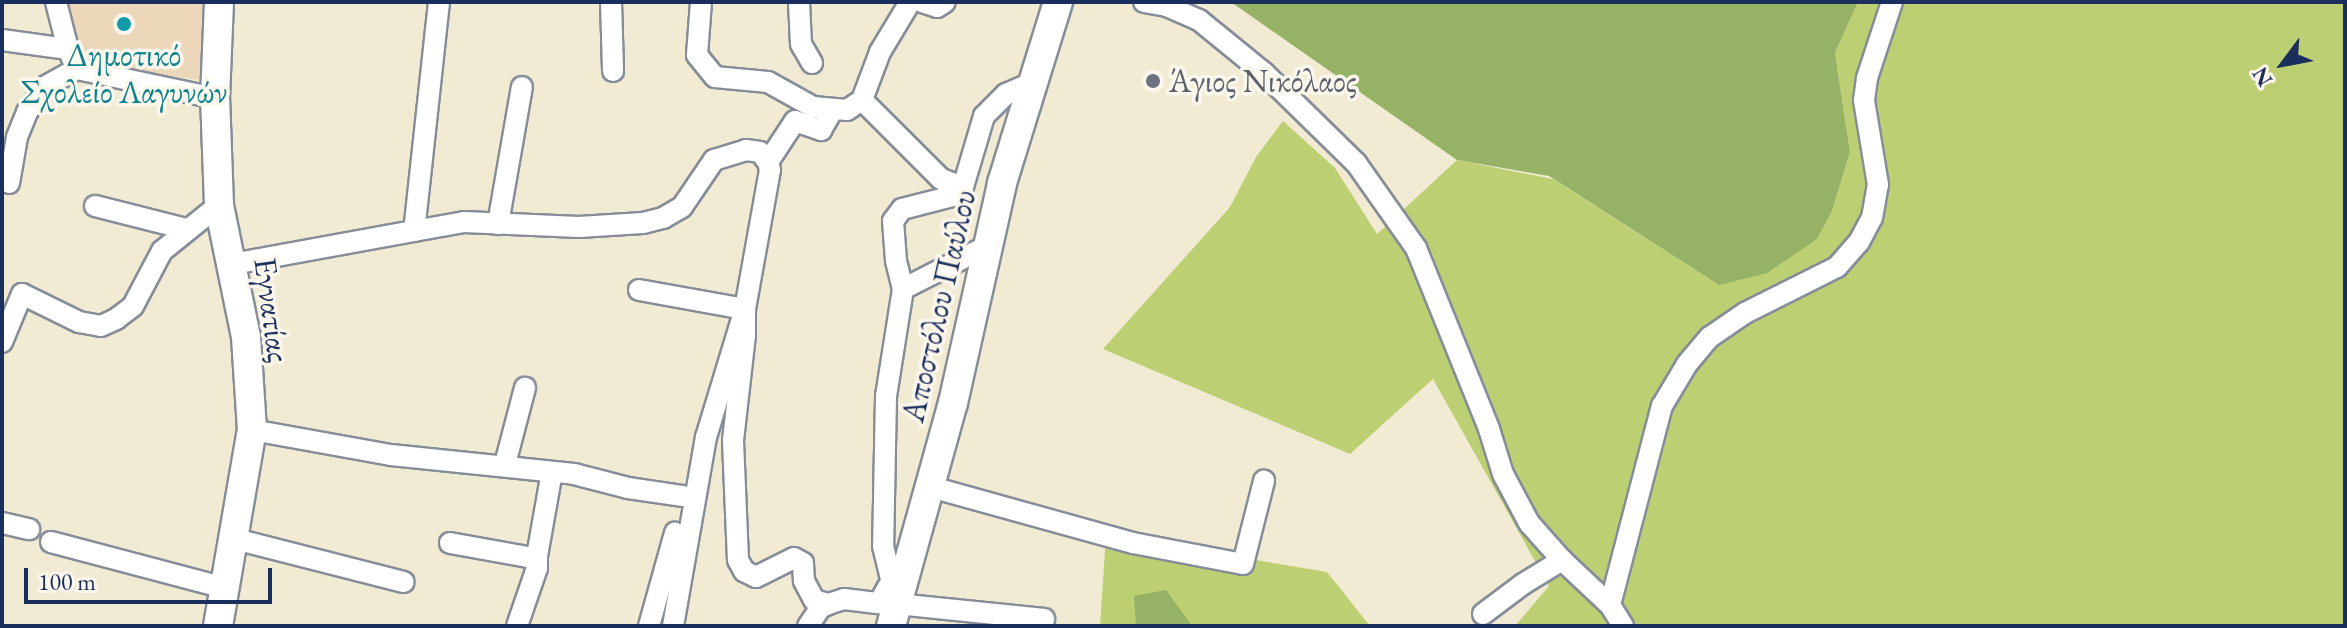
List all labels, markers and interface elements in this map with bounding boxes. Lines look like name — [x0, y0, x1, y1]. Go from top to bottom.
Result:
marker: Δημοτικό Σχολείο Λαγυνών — [115, 15, 133, 33]
north arrow — [2243, 24, 2323, 104]
place label: Δημοτικό Σχολείο Λαγυνών — [21, 37, 227, 112]
place label: Άγιος Νικόλαος — [1169, 62, 1357, 100]
text: N — [2245, 62, 2279, 92]
marker: Άγιος Νικόλαος — [1144, 72, 1162, 90]
street label: Αποστόλου Παύλου — [894, 186, 984, 426]
street label: Εγνατίας — [246, 255, 298, 365]
scale bar — [28, 552, 276, 602]
text: 100 m — [38, 566, 96, 597]

